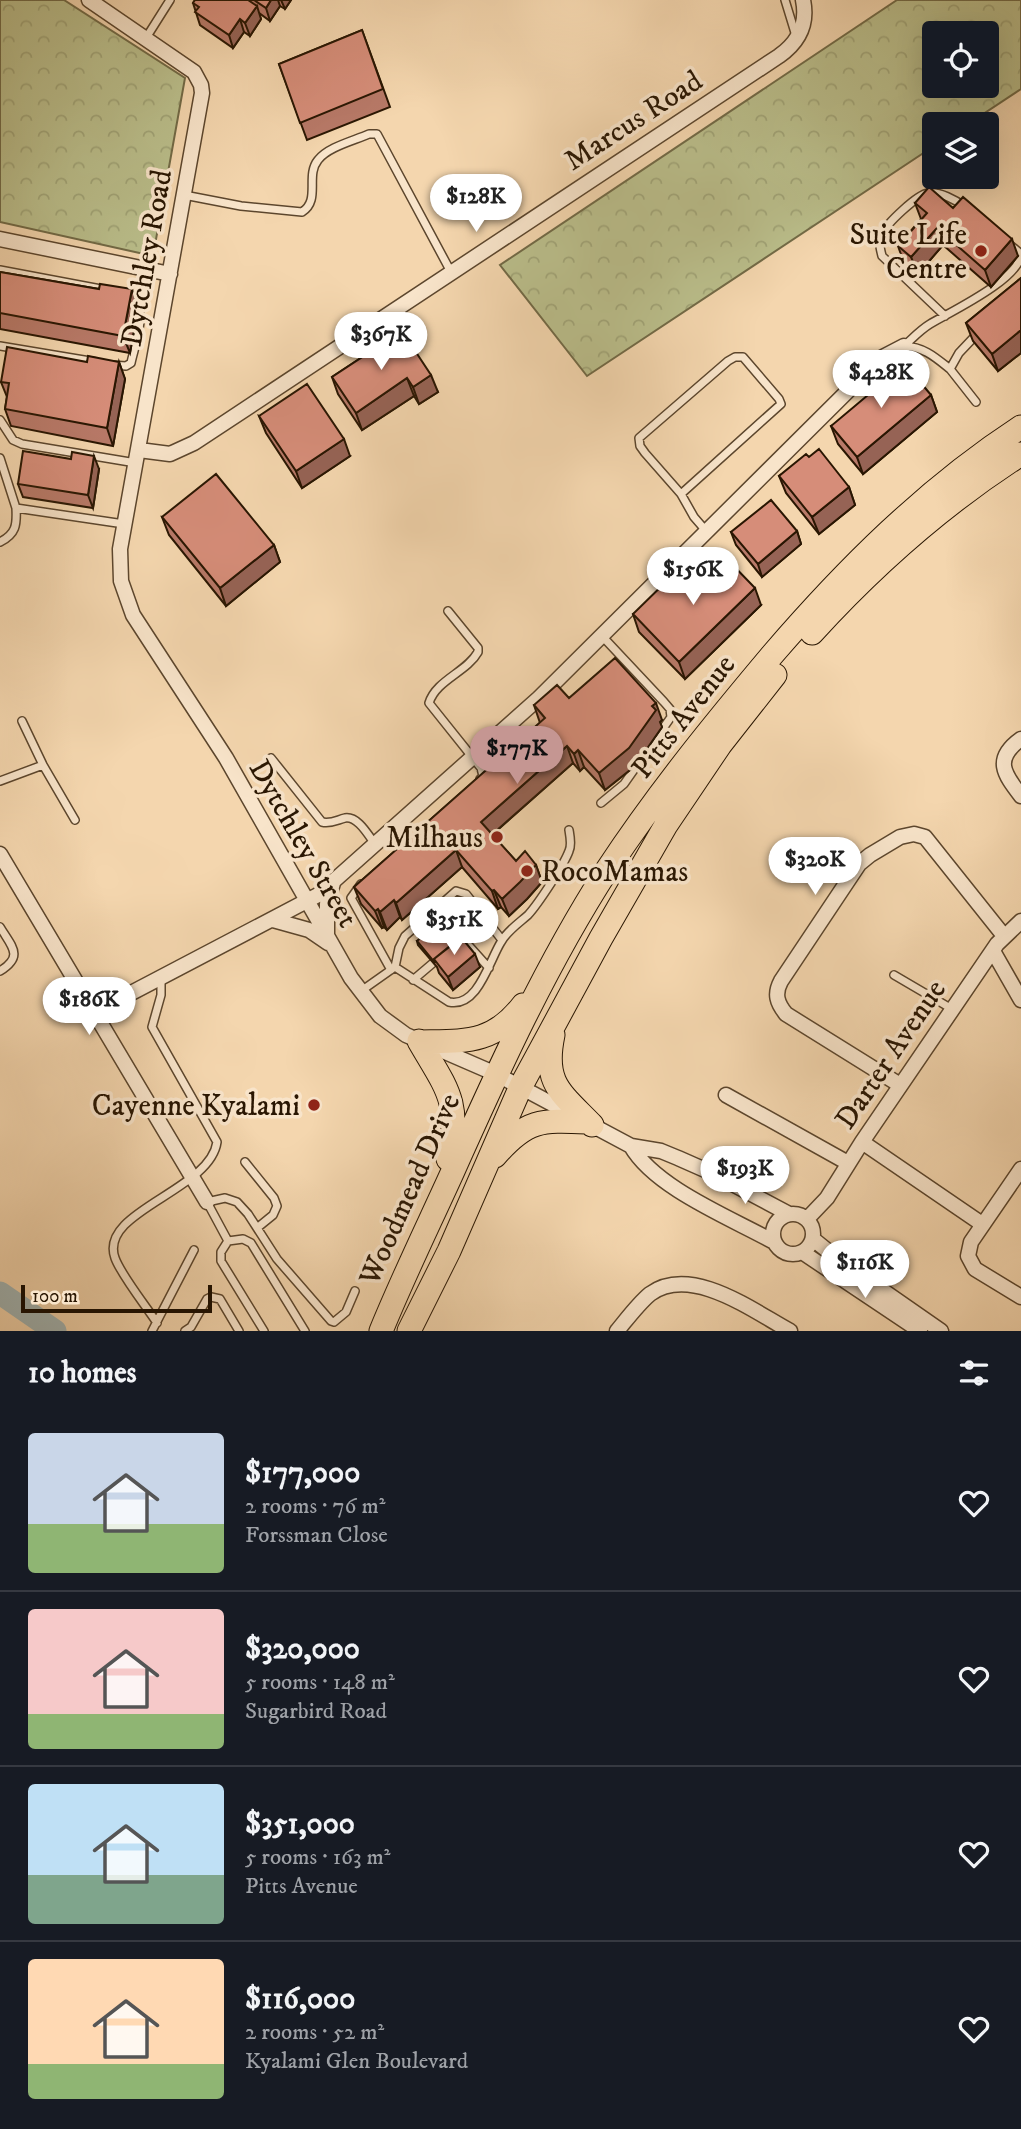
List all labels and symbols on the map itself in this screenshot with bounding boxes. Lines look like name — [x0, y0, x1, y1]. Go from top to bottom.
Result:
street label: Marcus Road — [558, 63, 710, 180]
street label: Dytchley Road — [114, 167, 181, 350]
pin: $128K — [427, 174, 525, 234]
place label: Suite Life Centre — [849, 217, 967, 288]
marker: Suite Life Centre — [973, 243, 989, 259]
pin: $367K — [332, 312, 430, 372]
pin: $428K — [832, 350, 930, 410]
pin: $156K — [644, 548, 742, 607]
street label: Pitts Avenue — [624, 648, 744, 786]
pin: $177K — [468, 726, 566, 786]
street label: Dytchley Street — [240, 753, 366, 934]
place label: Milhaus — [386, 820, 483, 857]
marker: Milhaus — [489, 829, 505, 845]
pin: $320K — [766, 838, 864, 897]
place label: RocoMamas — [541, 854, 688, 891]
marker: RocoMamas — [519, 863, 535, 879]
pin: $351K — [405, 898, 503, 957]
street label: Darter Avenue — [828, 973, 955, 1137]
pin: $186K — [40, 978, 138, 1037]
place label: Cayenne Kyalami — [92, 1088, 300, 1125]
street label: Woodmead Drive — [351, 1088, 469, 1292]
marker: Cayenne Kyalami — [306, 1097, 322, 1113]
pin: $193K — [696, 1146, 794, 1206]
pin: $116K — [816, 1240, 914, 1300]
scale bar — [21, 1282, 212, 1314]

